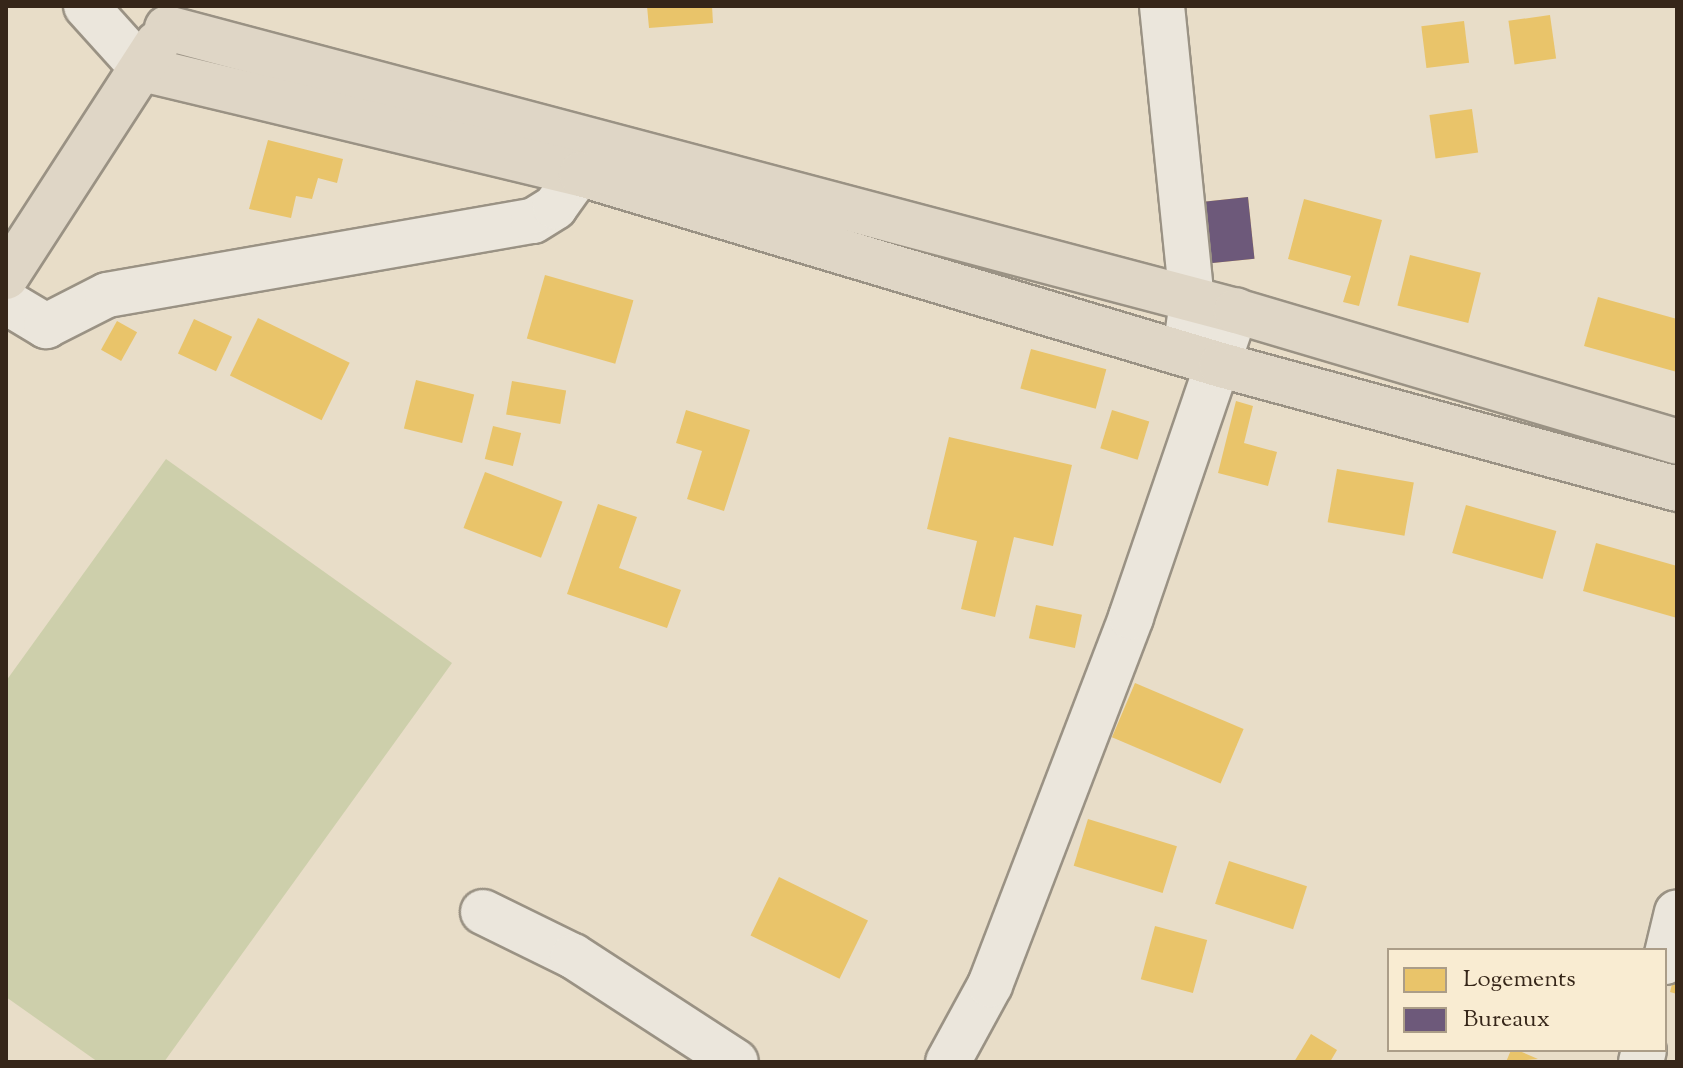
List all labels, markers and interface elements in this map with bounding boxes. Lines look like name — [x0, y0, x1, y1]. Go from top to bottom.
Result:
legend — [1387, 948, 1667, 1052]
text: Logements — [1463, 963, 1576, 997]
text: Bureaux — [1463, 1003, 1550, 1037]

